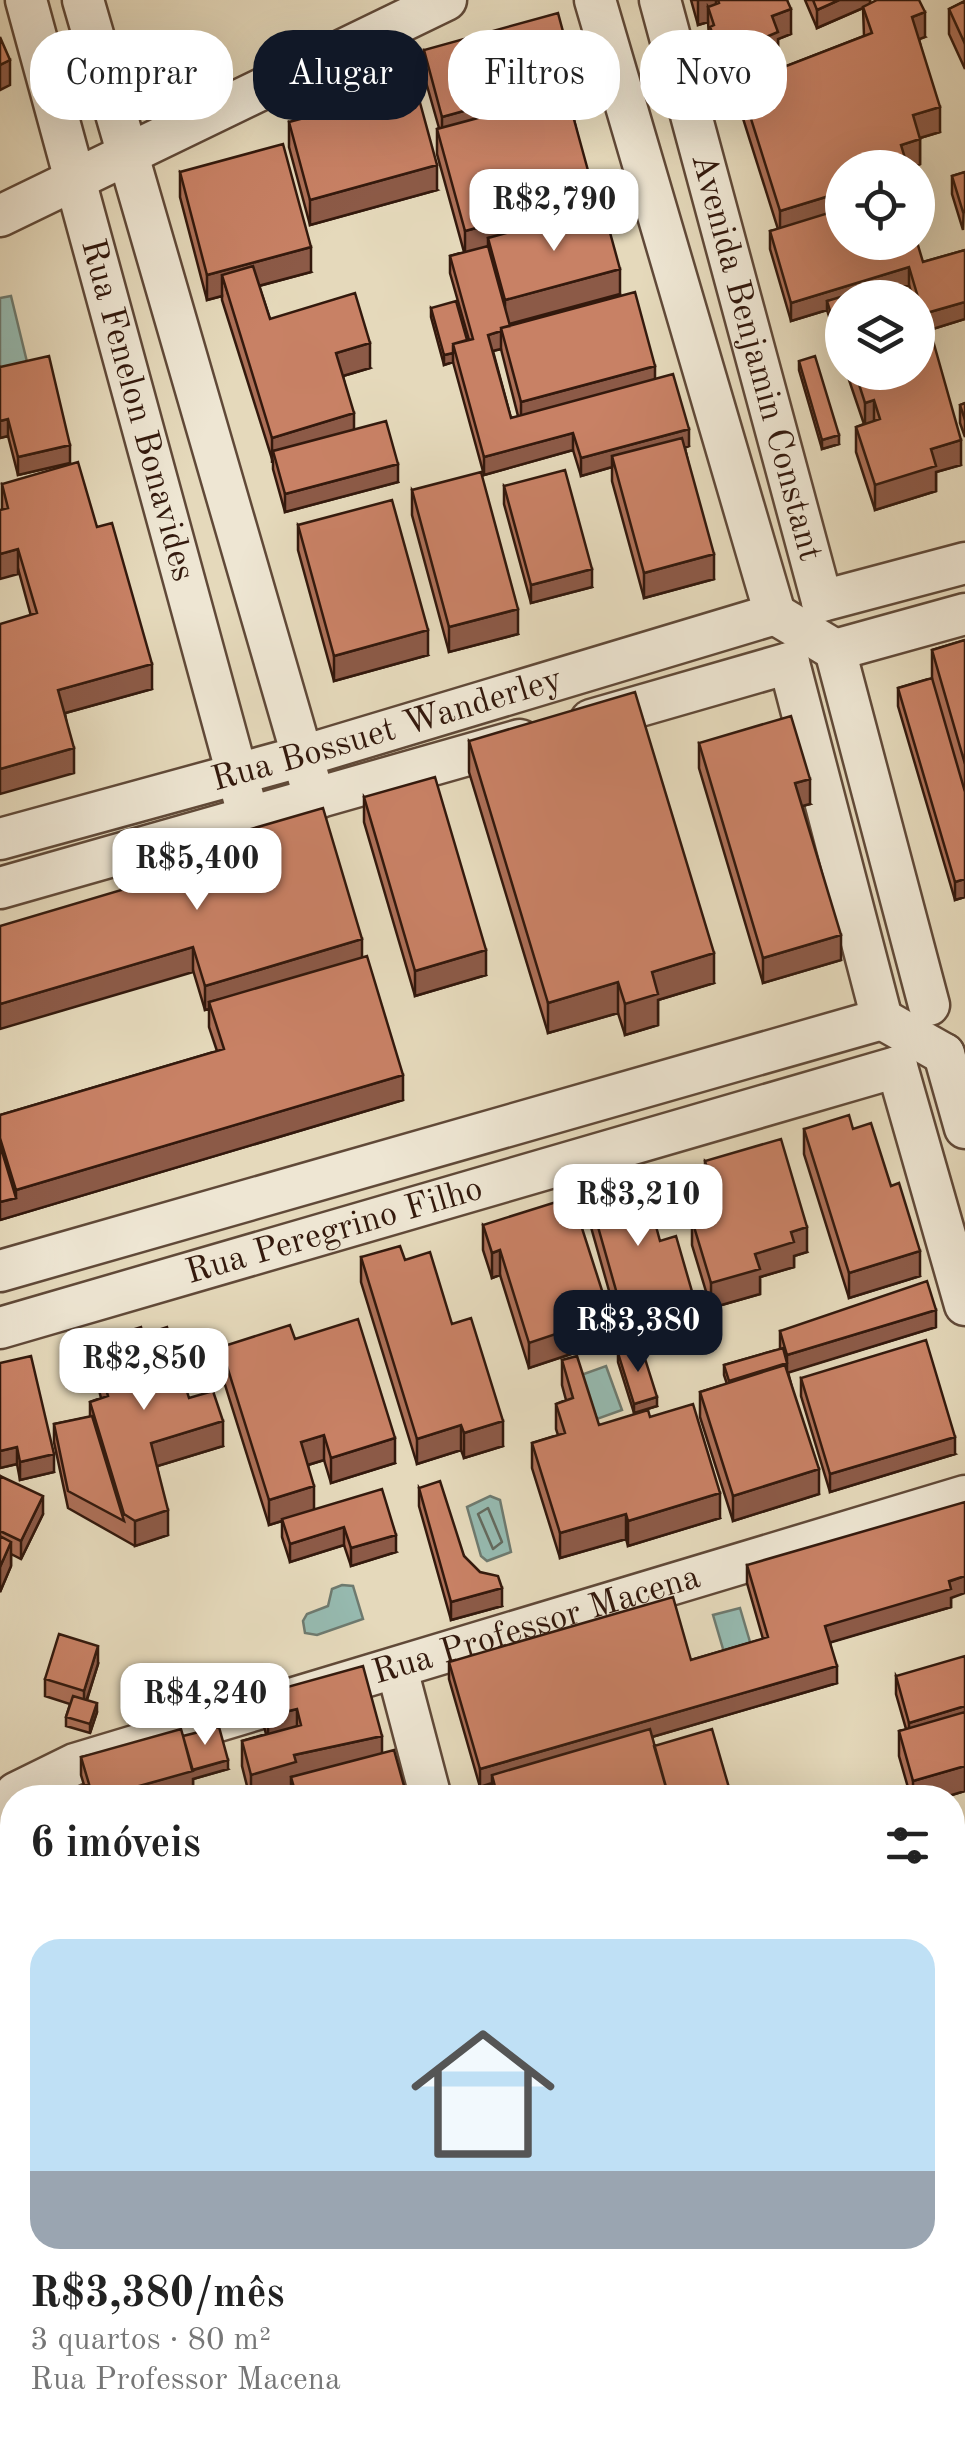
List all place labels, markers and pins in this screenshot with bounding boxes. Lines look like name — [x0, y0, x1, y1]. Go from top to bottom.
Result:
pin: R$2,790 — [462, 169, 646, 254]
pin: R$5,400 — [105, 828, 289, 913]
pin: R$3,210 — [546, 1164, 730, 1249]
pin: R$3,380 — [546, 1290, 730, 1375]
pin: R$2,850 — [52, 1328, 236, 1413]
pin: R$4,240 — [113, 1663, 297, 1748]

